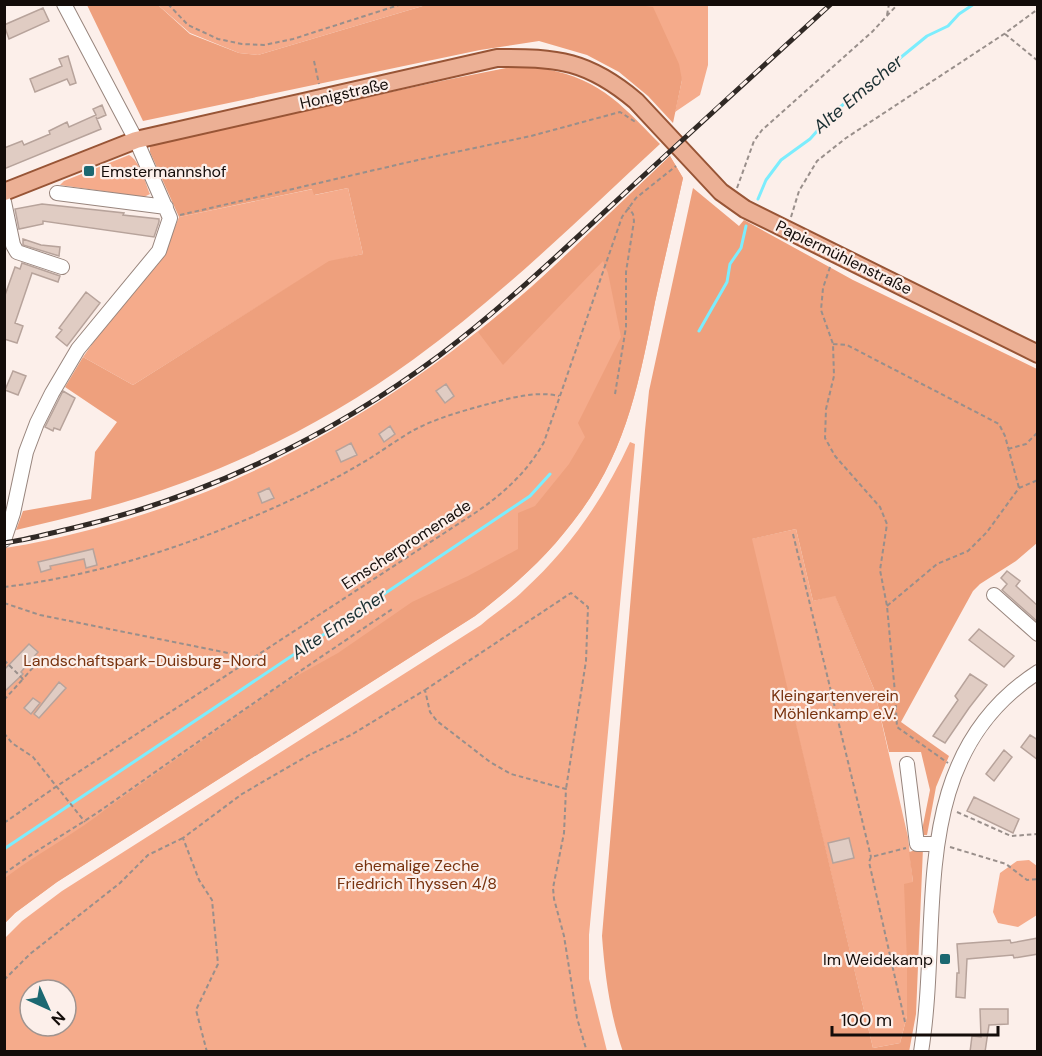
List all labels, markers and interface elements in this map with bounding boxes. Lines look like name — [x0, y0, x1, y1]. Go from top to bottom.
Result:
water label: Alte Emscher — [807, 49, 909, 139]
street label: Honigstraße — [298, 73, 390, 114]
place label: Emstermannshof — [101, 161, 227, 182]
marker: Emstermannshof — [82, 164, 96, 178]
street label: Papiermühlenstraße — [772, 215, 915, 300]
street label: Emscherpromenade — [338, 495, 475, 594]
water label: Alte Emscher — [286, 583, 392, 665]
park label: Landschaftspark-Duisburg-Nord — [23, 650, 267, 671]
park label: Kleingartenverein Möhlenkamp e.V. — [771, 685, 899, 724]
park label: ehemalige Zeche Friedrich Thyssen 4/8 — [337, 855, 497, 894]
place label: Im Weidekamp — [823, 949, 933, 970]
marker: Im Weidekamp — [938, 952, 952, 966]
north arrow — [18, 978, 78, 1038]
scale bar — [832, 999, 998, 1037]
text: N — [47, 1007, 70, 1030]
text: 100 m — [841, 1008, 892, 1032]

